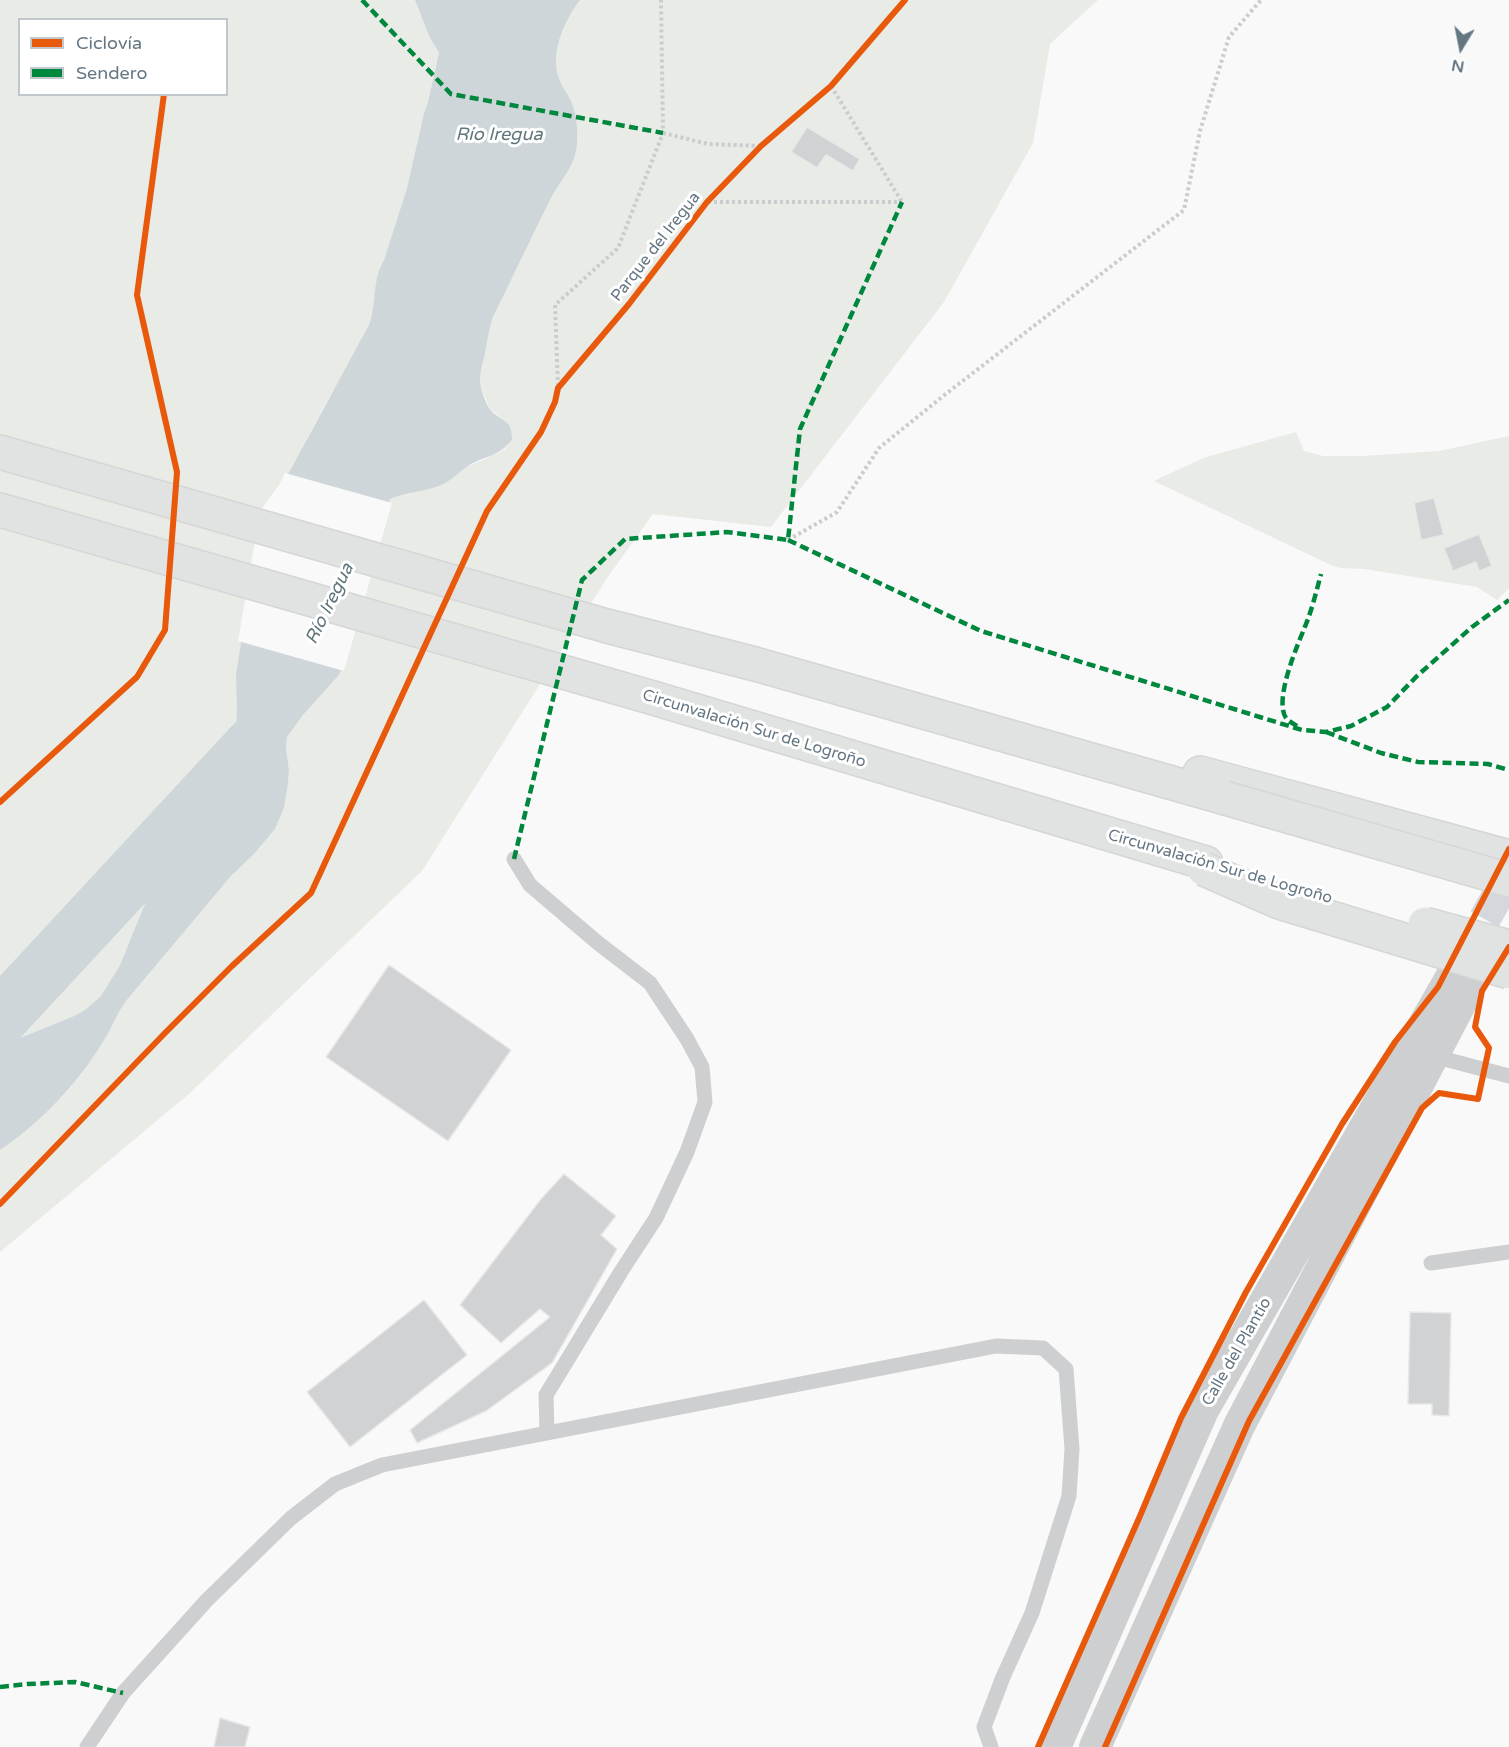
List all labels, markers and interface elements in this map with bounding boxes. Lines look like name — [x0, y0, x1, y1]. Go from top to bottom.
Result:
legend — [18, 18, 228, 96]
north arrow — [1431, 18, 1491, 78]
text: Ciclovía — [76, 32, 142, 54]
text: N — [1450, 55, 1466, 77]
text: Sendero — [76, 62, 147, 84]
water label: Río Iregua — [455, 124, 543, 146]
street label: Parque del Iregua — [607, 188, 705, 306]
water label: Río Iregua — [301, 560, 359, 648]
street label: Circunvalación Sur de Logroño — [640, 686, 868, 772]
street label: Circunvalación Sur de Logroño — [1106, 826, 1334, 908]
street label: Calle del Plantío — [1198, 1295, 1276, 1409]

